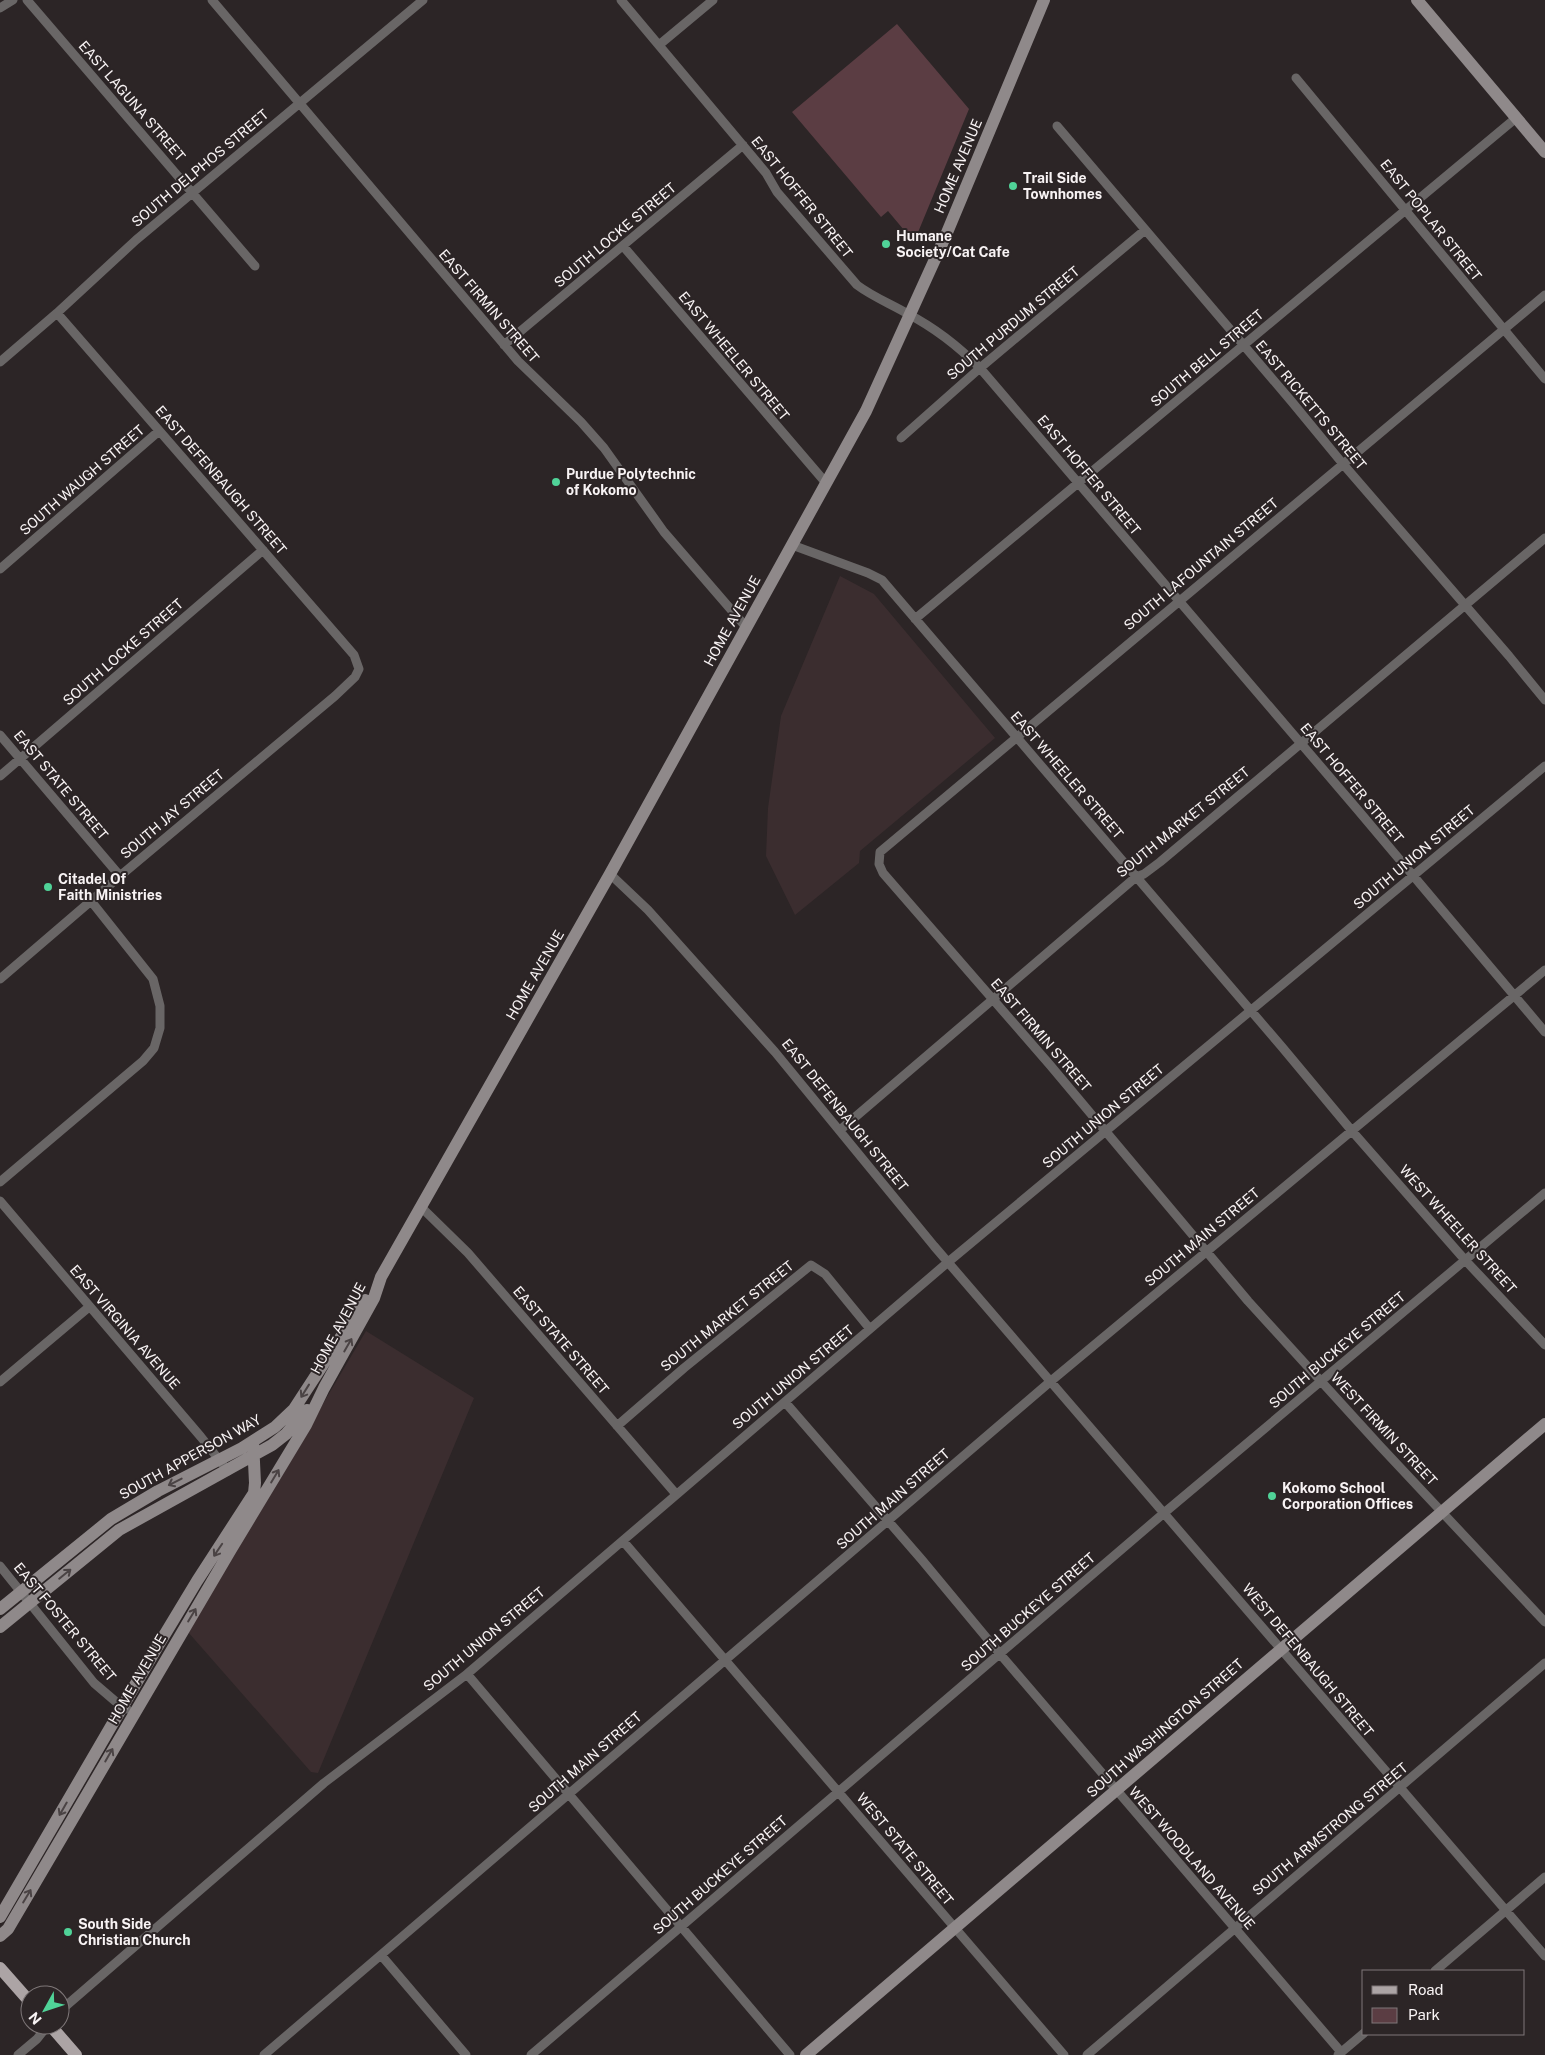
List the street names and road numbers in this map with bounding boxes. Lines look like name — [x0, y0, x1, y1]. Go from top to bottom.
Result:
street label: EAST LAGUNA STREET — [75, 38, 189, 164]
street label: SOUTH DELPHOS STREET — [128, 106, 272, 230]
street label: HOME AVENUE — [931, 116, 985, 216]
street label: EAST HOFFER STREET — [748, 133, 856, 261]
street label: EAST POPLAR STREET — [1377, 156, 1485, 284]
street label: SOUTH LOCKE STREET — [551, 179, 679, 291]
street label: EAST FIRMIN STREET — [436, 246, 542, 366]
street label: SOUTH PURDUM STREET — [944, 263, 1082, 383]
street label: EAST WHEELER STREET — [675, 288, 793, 424]
street label: SOUTH BELL STREET — [1147, 306, 1267, 410]
street label: EAST RICKETTS STREET — [1252, 337, 1370, 473]
street label: EAST DEFENBAUGH STREET — [152, 403, 290, 557]
street label: EAST HOFFER STREET — [1034, 412, 1144, 538]
street label: SOUTH WAUGH STREET — [17, 422, 147, 538]
street label: SOUTH LAFOUNTAIN STREET — [1121, 495, 1281, 633]
street label: HOME AVENUE — [701, 573, 763, 669]
street label: SOUTH LOCKE STREET — [60, 596, 186, 708]
street label: EAST WHEELER STREET — [1007, 708, 1127, 842]
street label: EAST HOFFER STREET — [1297, 720, 1407, 846]
street label: EAST STATE STREET — [11, 727, 111, 843]
street label: SOUTH MARKET STREET — [1113, 763, 1253, 881]
street label: SOUTH JAY STREET — [117, 766, 227, 862]
street label: SOUTH UNION STREET — [1350, 802, 1478, 912]
street label: HOME AVENUE — [503, 927, 567, 1023]
street label: EAST FIRMIN STREET — [988, 975, 1094, 1095]
street label: EAST DEFENBAUGH STREET — [779, 1036, 911, 1194]
street label: SOUTH UNION STREET — [1039, 1061, 1167, 1171]
street label: WEST WHEELER STREET — [1396, 1162, 1520, 1296]
street label: SOUTH MAIN STREET — [1141, 1184, 1263, 1290]
street label: SOUTH MARKET STREET — [657, 1257, 797, 1375]
street label: EAST VIRGINIA AVENUE — [67, 1262, 183, 1392]
street label: HOME AVENUE — [307, 1280, 369, 1376]
street label: EAST STATE STREET — [510, 1283, 612, 1397]
street label: SOUTH BUCKEYE STREET — [1266, 1288, 1408, 1412]
street label: SOUTH UNION STREET — [729, 1322, 857, 1432]
street label: WEST FIRMIN STREET — [1328, 1369, 1440, 1489]
street label: SOUTH APPERSON WAY — [116, 1411, 264, 1503]
street label: SOUTH MAIN STREET — [833, 1445, 953, 1553]
street label: SOUTH BUCKEYE STREET — [958, 1549, 1098, 1675]
street label: EAST FOSTER STREET — [11, 1559, 119, 1685]
street label: WEST DEFENBAUGH STREET — [1239, 1580, 1377, 1740]
street label: SOUTH UNION STREET — [420, 1584, 548, 1694]
street label: HOME AVENUE — [105, 1631, 169, 1727]
street label: SOUTH WASHINGTON STREET — [1083, 1656, 1247, 1800]
street label: SOUTH MAIN STREET — [525, 1708, 645, 1816]
street label: SOUTH ARMSTRONG STREET — [1249, 1759, 1411, 1899]
street label: WEST WOODLAND AVENUE — [1126, 1784, 1258, 1932]
street label: WEST STATE STREET — [853, 1790, 957, 1908]
street label: SOUTH BUCKEYE STREET — [650, 1812, 790, 1938]

